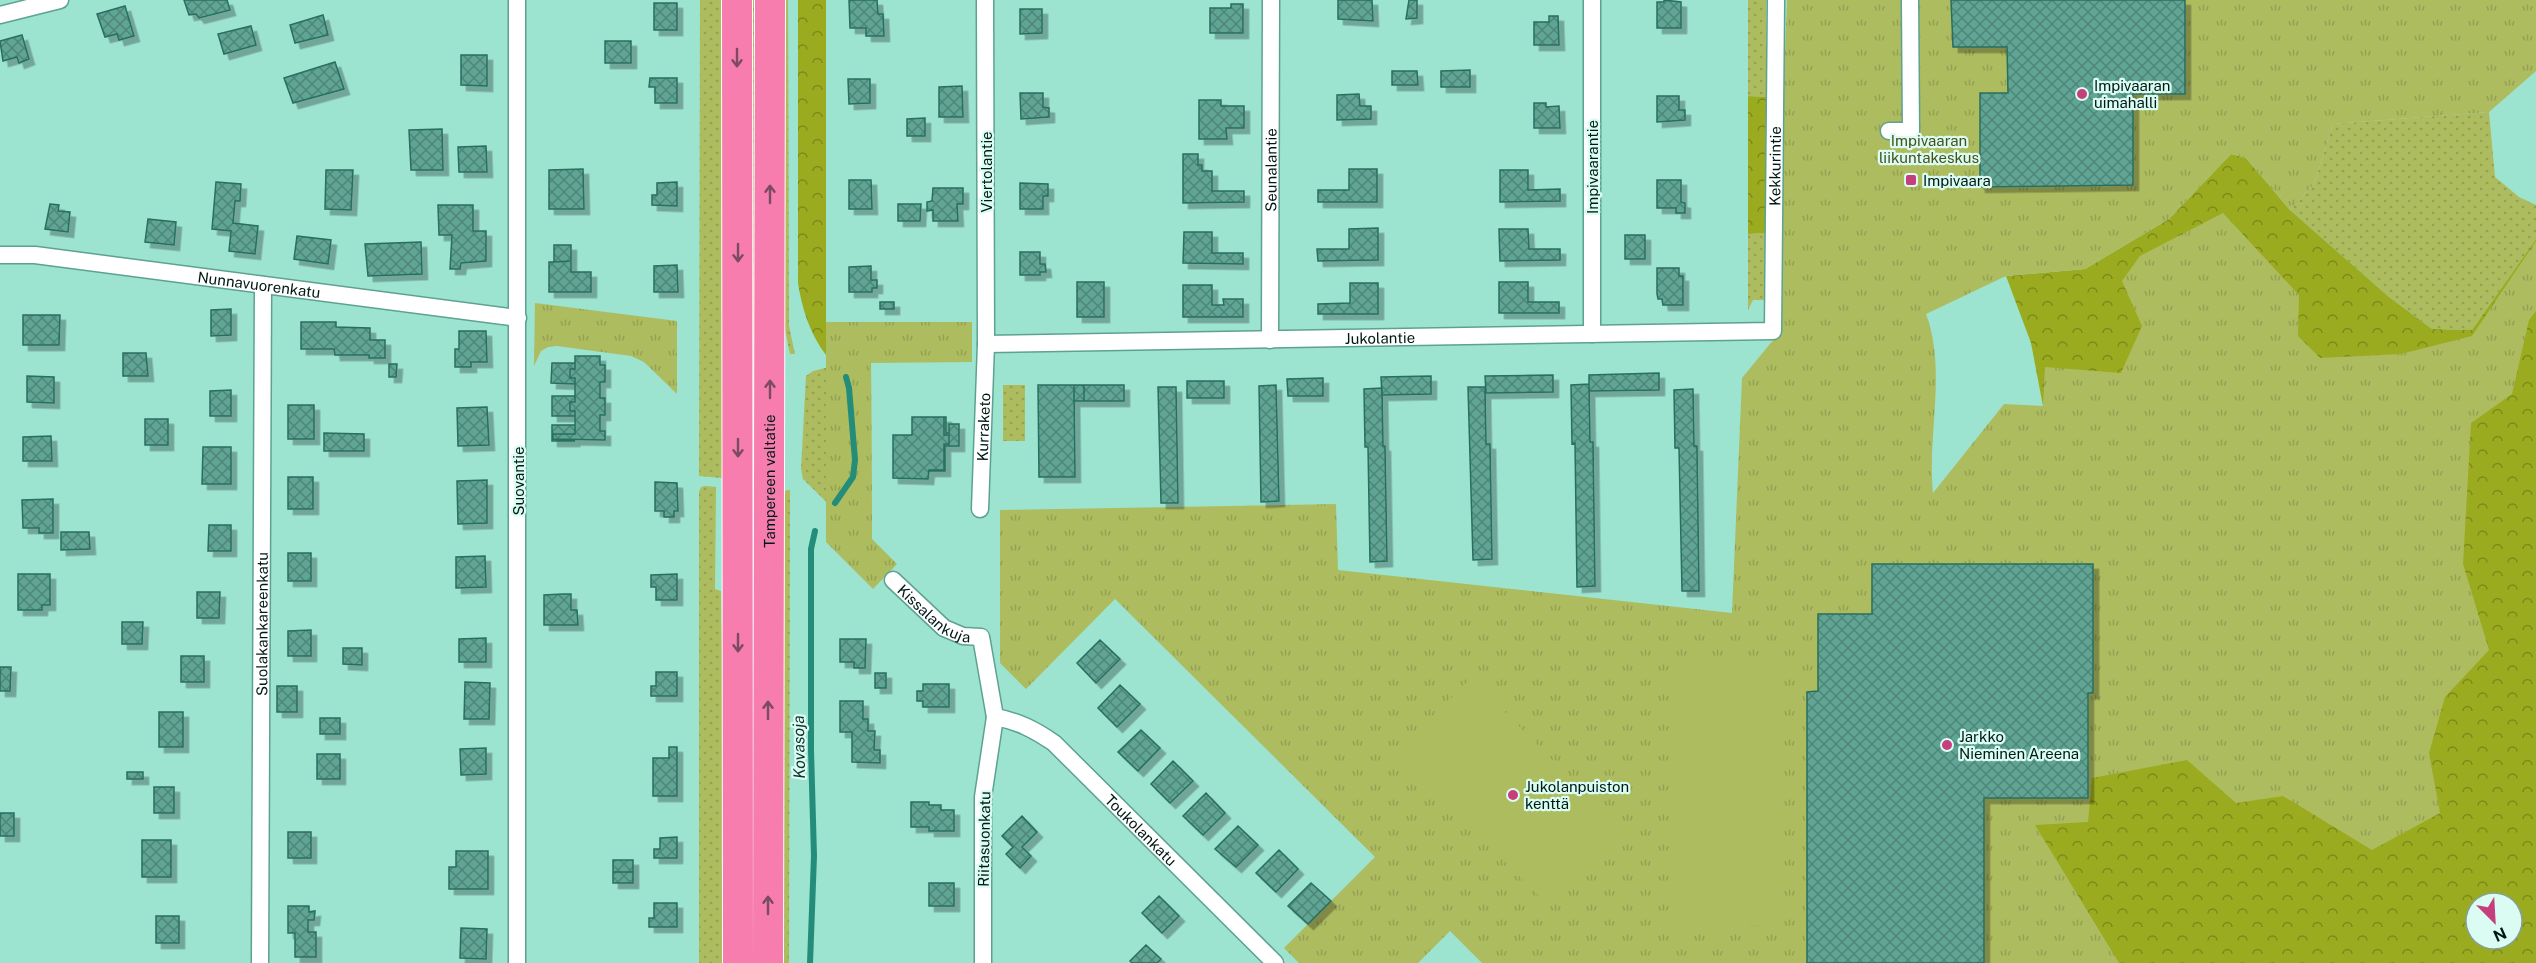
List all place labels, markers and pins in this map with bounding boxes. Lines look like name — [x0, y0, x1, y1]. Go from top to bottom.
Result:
place label: Impivaaran uimahalli — [2094, 77, 2170, 111]
marker: Impivaaran uimahalli — [2075, 87, 2089, 101]
place label: Impivaara — [1923, 172, 1991, 189]
marker: Impivaara — [1904, 173, 1918, 187]
place label: Jarkko Nieminen Areena — [1959, 728, 2079, 762]
marker: Jarkko Nieminen Areena — [1940, 738, 1954, 752]
place label: Jukolanpuiston kenttä — [1525, 778, 1629, 812]
marker: Jukolanpuiston kenttä — [1506, 788, 1520, 802]

